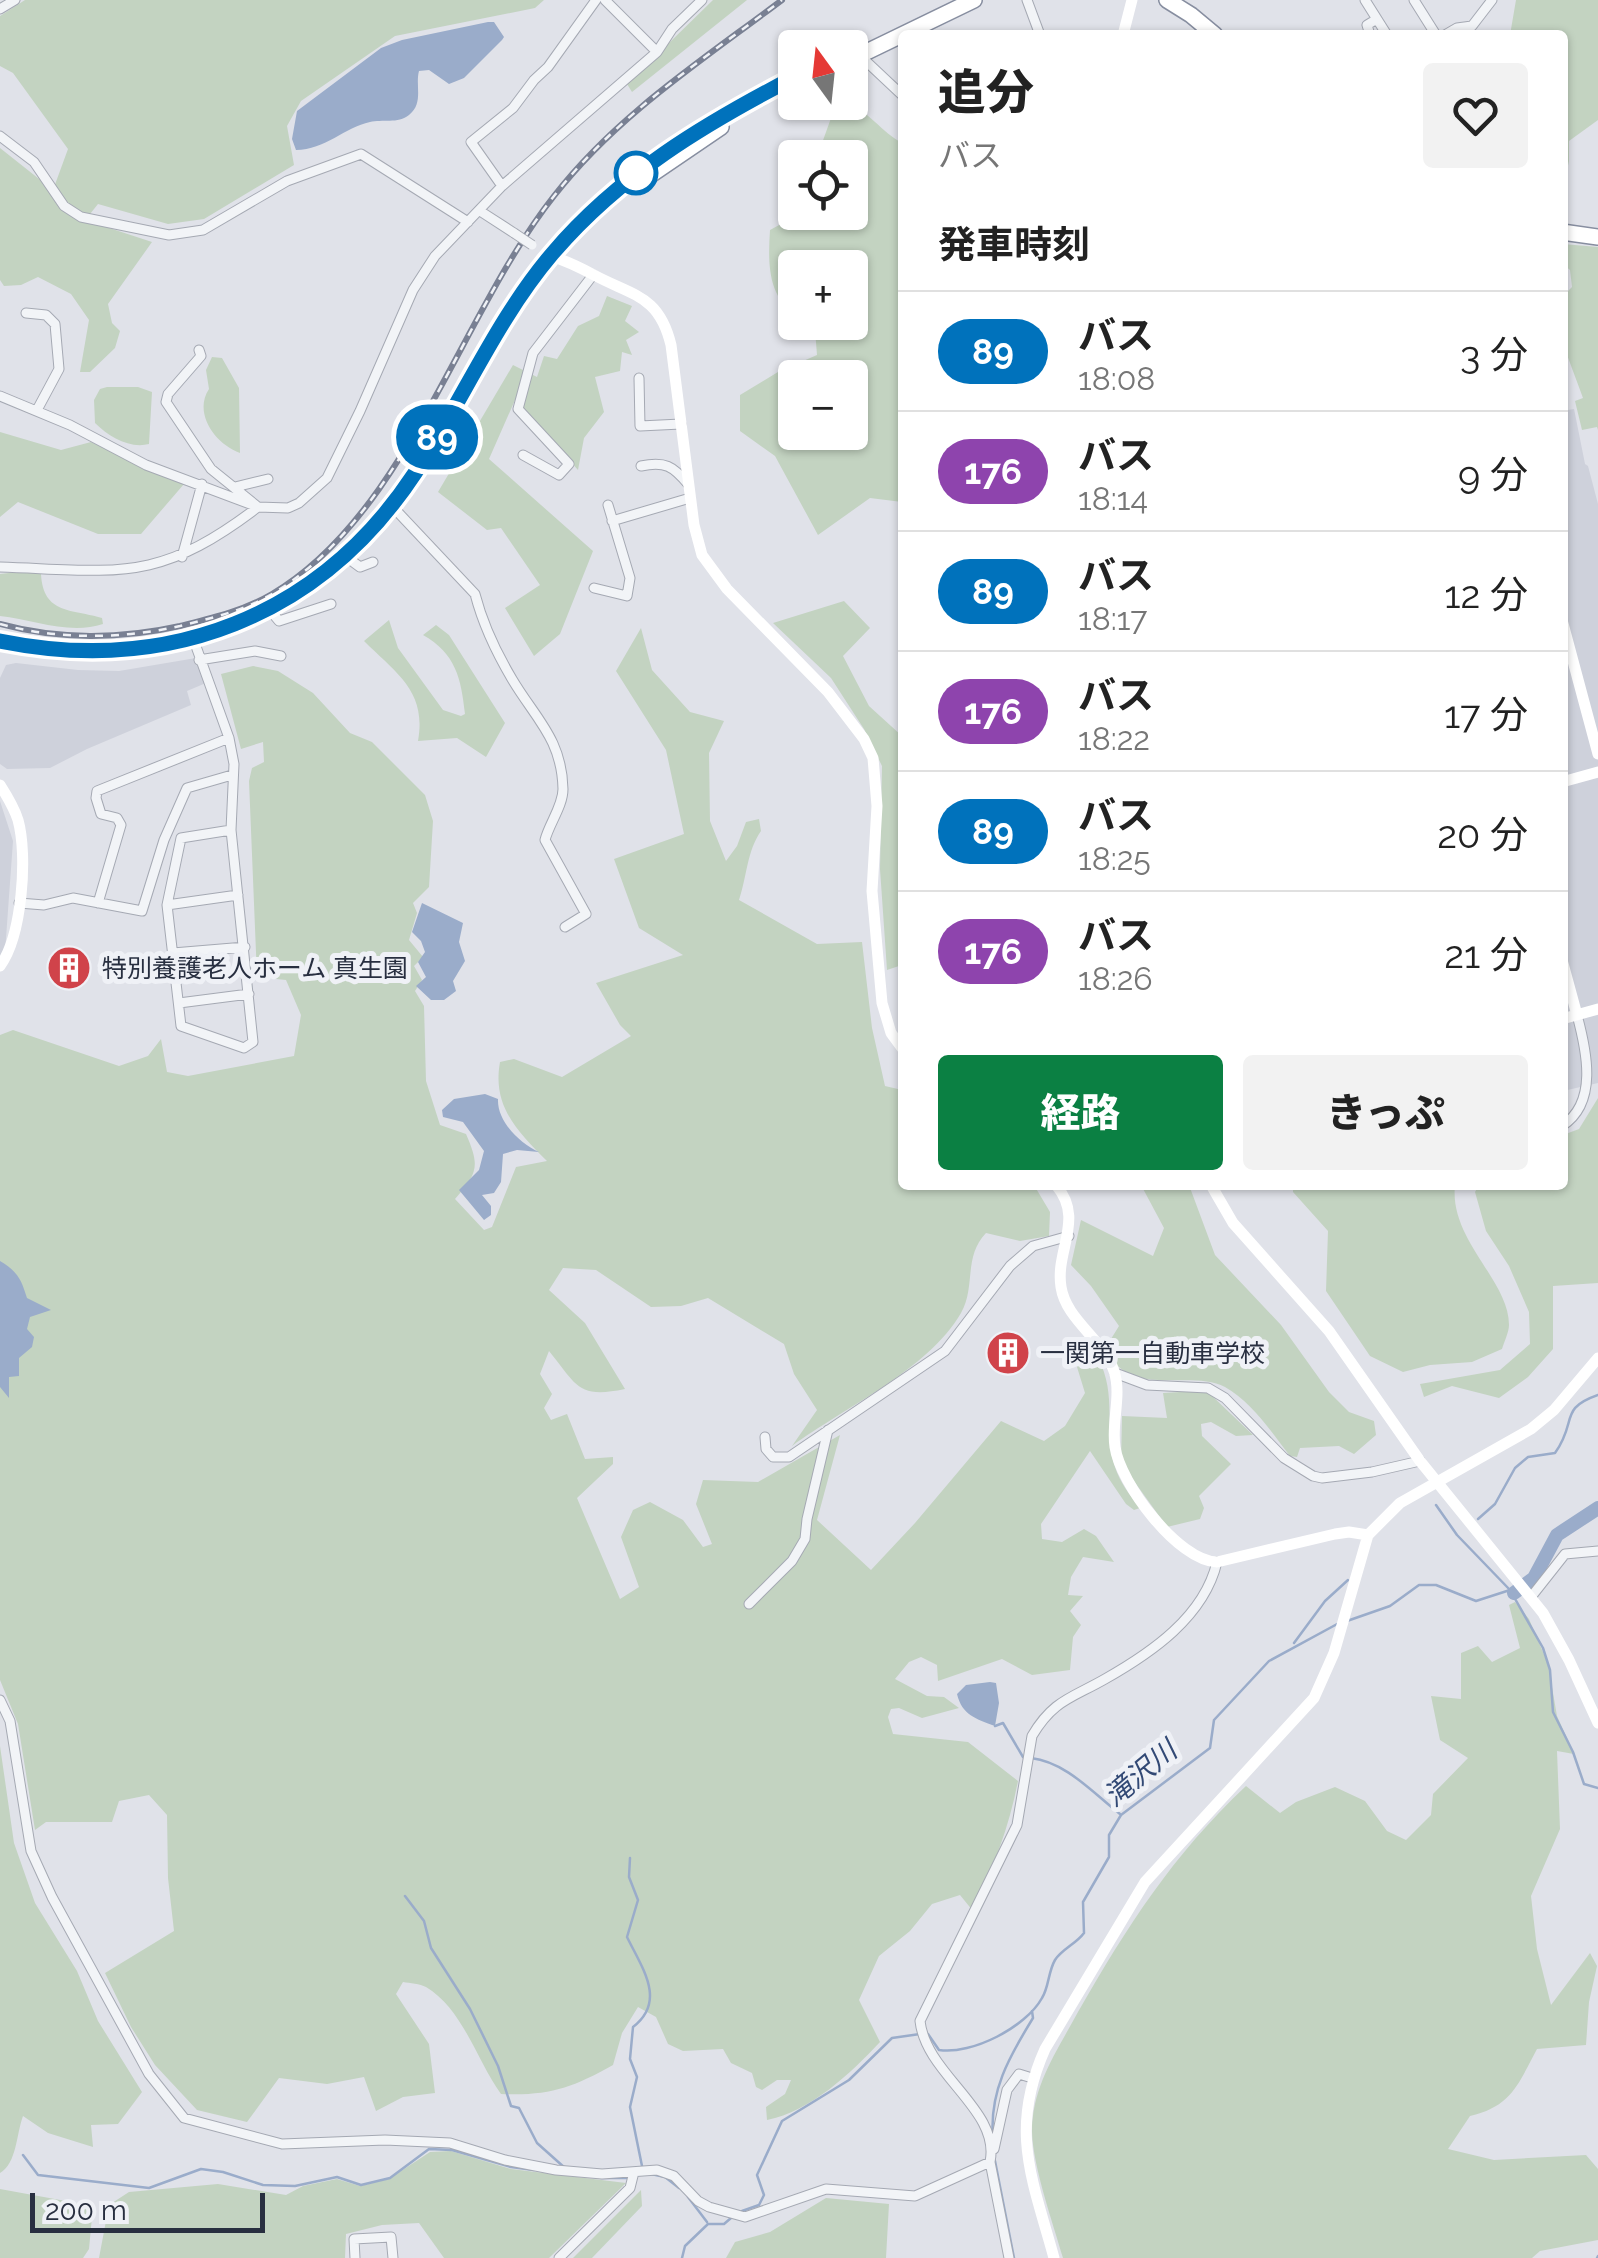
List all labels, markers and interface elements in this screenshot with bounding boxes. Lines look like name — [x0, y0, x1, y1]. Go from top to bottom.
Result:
north arrow — [778, 30, 868, 120]
map controls — [778, 30, 868, 450]
button: heart — [1423, 63, 1528, 168]
text: 追分 — [938, 64, 1034, 120]
text: バス — [938, 137, 1002, 174]
button: locate — [778, 140, 868, 230]
unlabelled marker — [615, 152, 657, 194]
text: 発車時刻 — [938, 222, 1090, 267]
button: + — [778, 250, 868, 340]
text: バス — [1078, 313, 1154, 358]
text: 89 — [972, 331, 1014, 372]
text: 3 分 — [1460, 332, 1528, 377]
button: − — [778, 360, 868, 450]
text: 18:08 — [1078, 360, 1155, 397]
line badge: 89 — [392, 404, 482, 470]
text: 89 — [416, 417, 458, 458]
text: バス — [1078, 433, 1154, 478]
text: 176 — [964, 451, 1022, 492]
text: 9 分 — [1458, 452, 1528, 497]
text: 18:14 — [1078, 480, 1148, 517]
text: バス — [1078, 553, 1154, 598]
text: 89 — [972, 571, 1014, 612]
text: 12 分 — [1444, 572, 1528, 617]
text: 18:17 — [1078, 600, 1147, 637]
text: バス — [1078, 673, 1154, 718]
text: 176 — [964, 691, 1022, 732]
text: 17 分 — [1444, 692, 1528, 737]
text: 18:22 — [1078, 720, 1150, 757]
text: バス — [1078, 793, 1154, 838]
text: 89 — [972, 811, 1014, 852]
text: 20 分 — [1437, 812, 1528, 857]
text: 18:25 — [1078, 840, 1151, 877]
text: バス — [1078, 913, 1154, 958]
text: 176 — [964, 931, 1022, 972]
text: 21 分 — [1444, 932, 1528, 977]
building icon: 特別養護老人ホーム 真生園 — [46, 945, 92, 991]
place label: 特別養護老人ホーム 真生園 — [102, 953, 408, 983]
text: 18:26 — [1078, 960, 1153, 997]
button: 経路 — [938, 1055, 1223, 1170]
button: きっぷ — [1243, 1055, 1528, 1170]
building icon: 一関第一自動車学校 — [985, 1330, 1031, 1376]
place label: 一関第一自動車学校 — [1040, 1338, 1265, 1368]
water label: 滝沢川 — [1098, 1732, 1185, 1813]
scale bar — [30, 2188, 265, 2232]
text: 200 m — [45, 2194, 127, 2227]

